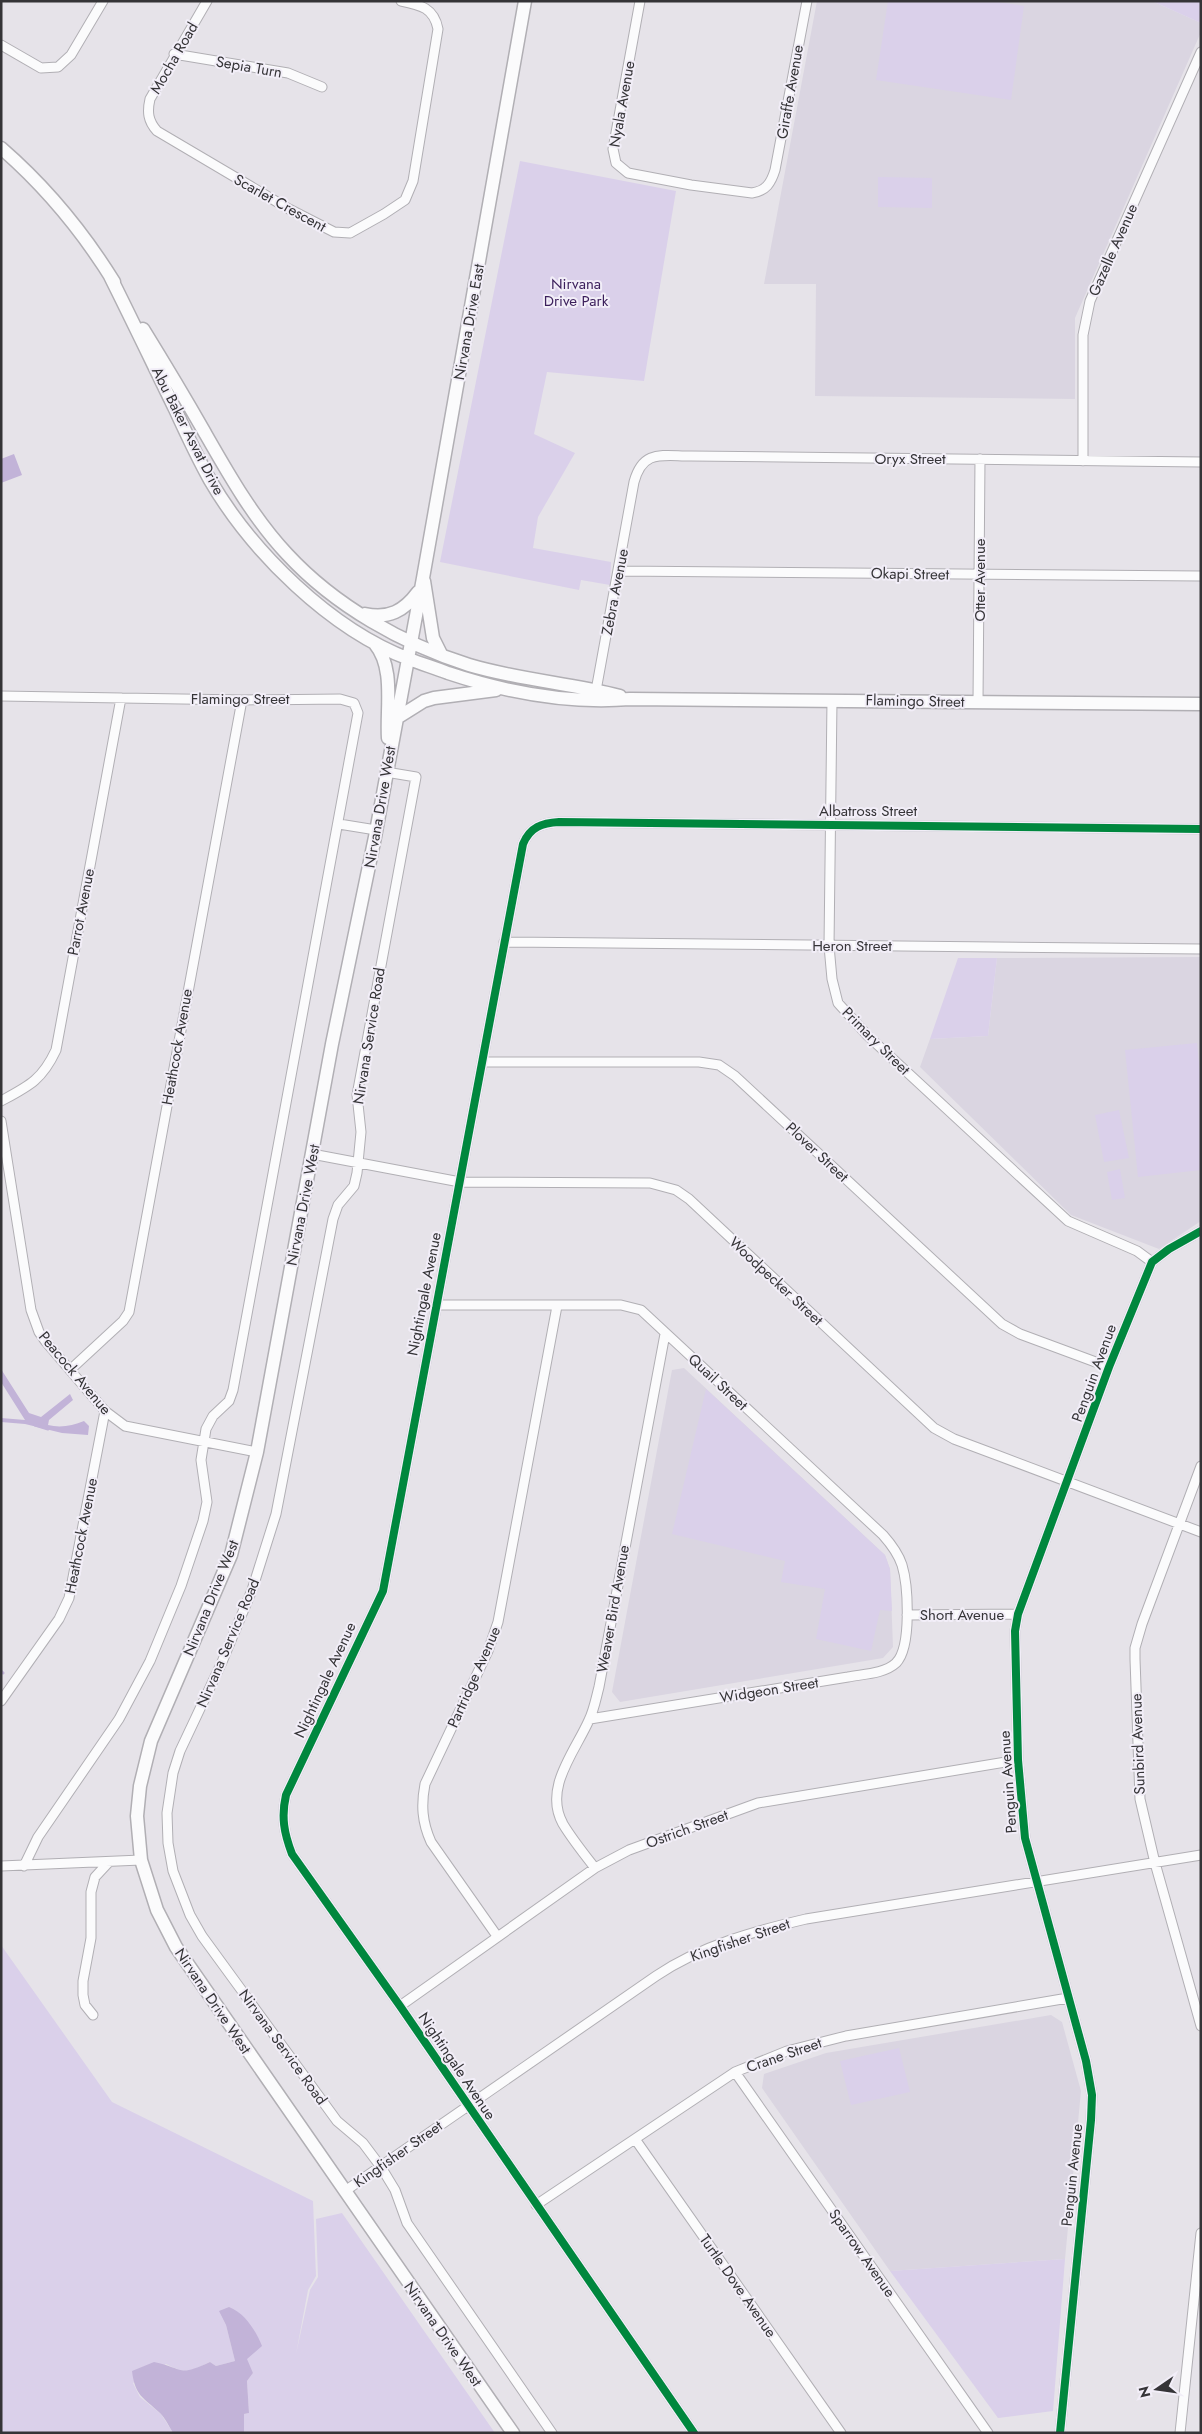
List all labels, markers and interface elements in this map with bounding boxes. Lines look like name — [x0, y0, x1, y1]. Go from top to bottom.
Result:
street label: Mocha Road — [145, 18, 203, 98]
street label: Giraffe Avenue — [771, 43, 809, 141]
street label: Sepia Turn — [214, 50, 284, 84]
street label: Nyala Avenue — [604, 59, 640, 149]
street label: Scarlet Crescent — [230, 169, 330, 238]
street label: Gazelle Avenue — [1083, 200, 1143, 300]
street label: Nirvana Drive East — [448, 262, 490, 382]
park label: Nirvana Drive Park — [544, 273, 609, 312]
street label: Abu Baker Asvat Drive — [146, 363, 230, 499]
street label: Oryx Street — [874, 448, 946, 470]
street label: Otter Avenue — [969, 538, 991, 622]
street label: Zebra Avenue — [596, 547, 634, 637]
street label: Okapi Street — [871, 562, 950, 586]
street label: Flamingo Street — [191, 688, 290, 710]
street label: Flamingo Street — [865, 689, 965, 713]
street label: Nirvana Drive West — [358, 744, 402, 870]
street label: Albatross Street — [819, 800, 917, 822]
street label: Parrot Avenue — [62, 866, 100, 957]
street label: Heron Street — [812, 935, 892, 957]
street label: Nirvana Service Road — [347, 966, 391, 1106]
street label: Heathcock Avenue — [156, 987, 198, 1107]
street label: Primary Street — [837, 1002, 915, 1080]
street label: Plover Street — [781, 1117, 854, 1187]
street label: Nirvana Drive West — [280, 1142, 326, 1268]
street label: Nightingale Avenue — [401, 1230, 447, 1358]
street label: Woodpecker Street — [724, 1232, 828, 1331]
street label: Penguin Avenue — [1066, 1321, 1122, 1425]
street label: Peacock Avenue — [33, 1326, 117, 1420]
street label: Quail Street — [683, 1349, 753, 1416]
street label: Heathcock Avenue — [59, 1476, 103, 1596]
street label: Nirvana Drive West — [178, 1536, 244, 1659]
street label: Weaver Bird Avenue — [591, 1543, 635, 1675]
street label: Nirvana Service Road — [191, 1575, 265, 1711]
street label: Short Avenue — [920, 1604, 1004, 1626]
street label: Nightingale Avenue — [289, 1618, 362, 1742]
street label: Partridge Avenue — [442, 1623, 506, 1731]
street label: Widgeon Street — [718, 1671, 820, 1709]
street label: Sunbird Avenue — [1125, 1693, 1151, 1795]
street label: Penguin Avenue — [993, 1730, 1023, 1834]
street label: Ostrich Street — [643, 1804, 731, 1854]
street label: Kingfisher Street — [687, 1913, 793, 1967]
street label: Nirvana Drive West — [169, 1944, 257, 2059]
street label: Nirvana Service Road — [233, 1985, 333, 2109]
street label: Nightingale Avenue — [413, 2008, 501, 2124]
street label: Crane Street — [743, 2032, 825, 2078]
street label: Kingfisher Street — [349, 2115, 447, 2193]
street label: Penguin Avenue — [1056, 2122, 1088, 2227]
street label: Sparrow Avenue — [823, 2204, 901, 2302]
street label: Turtle Dove Avenue — [694, 2230, 782, 2342]
street label: Nirvana Drive West — [399, 2277, 488, 2391]
north arrow — [1132, 2364, 1182, 2414]
text: N — [1133, 2384, 1155, 2400]

